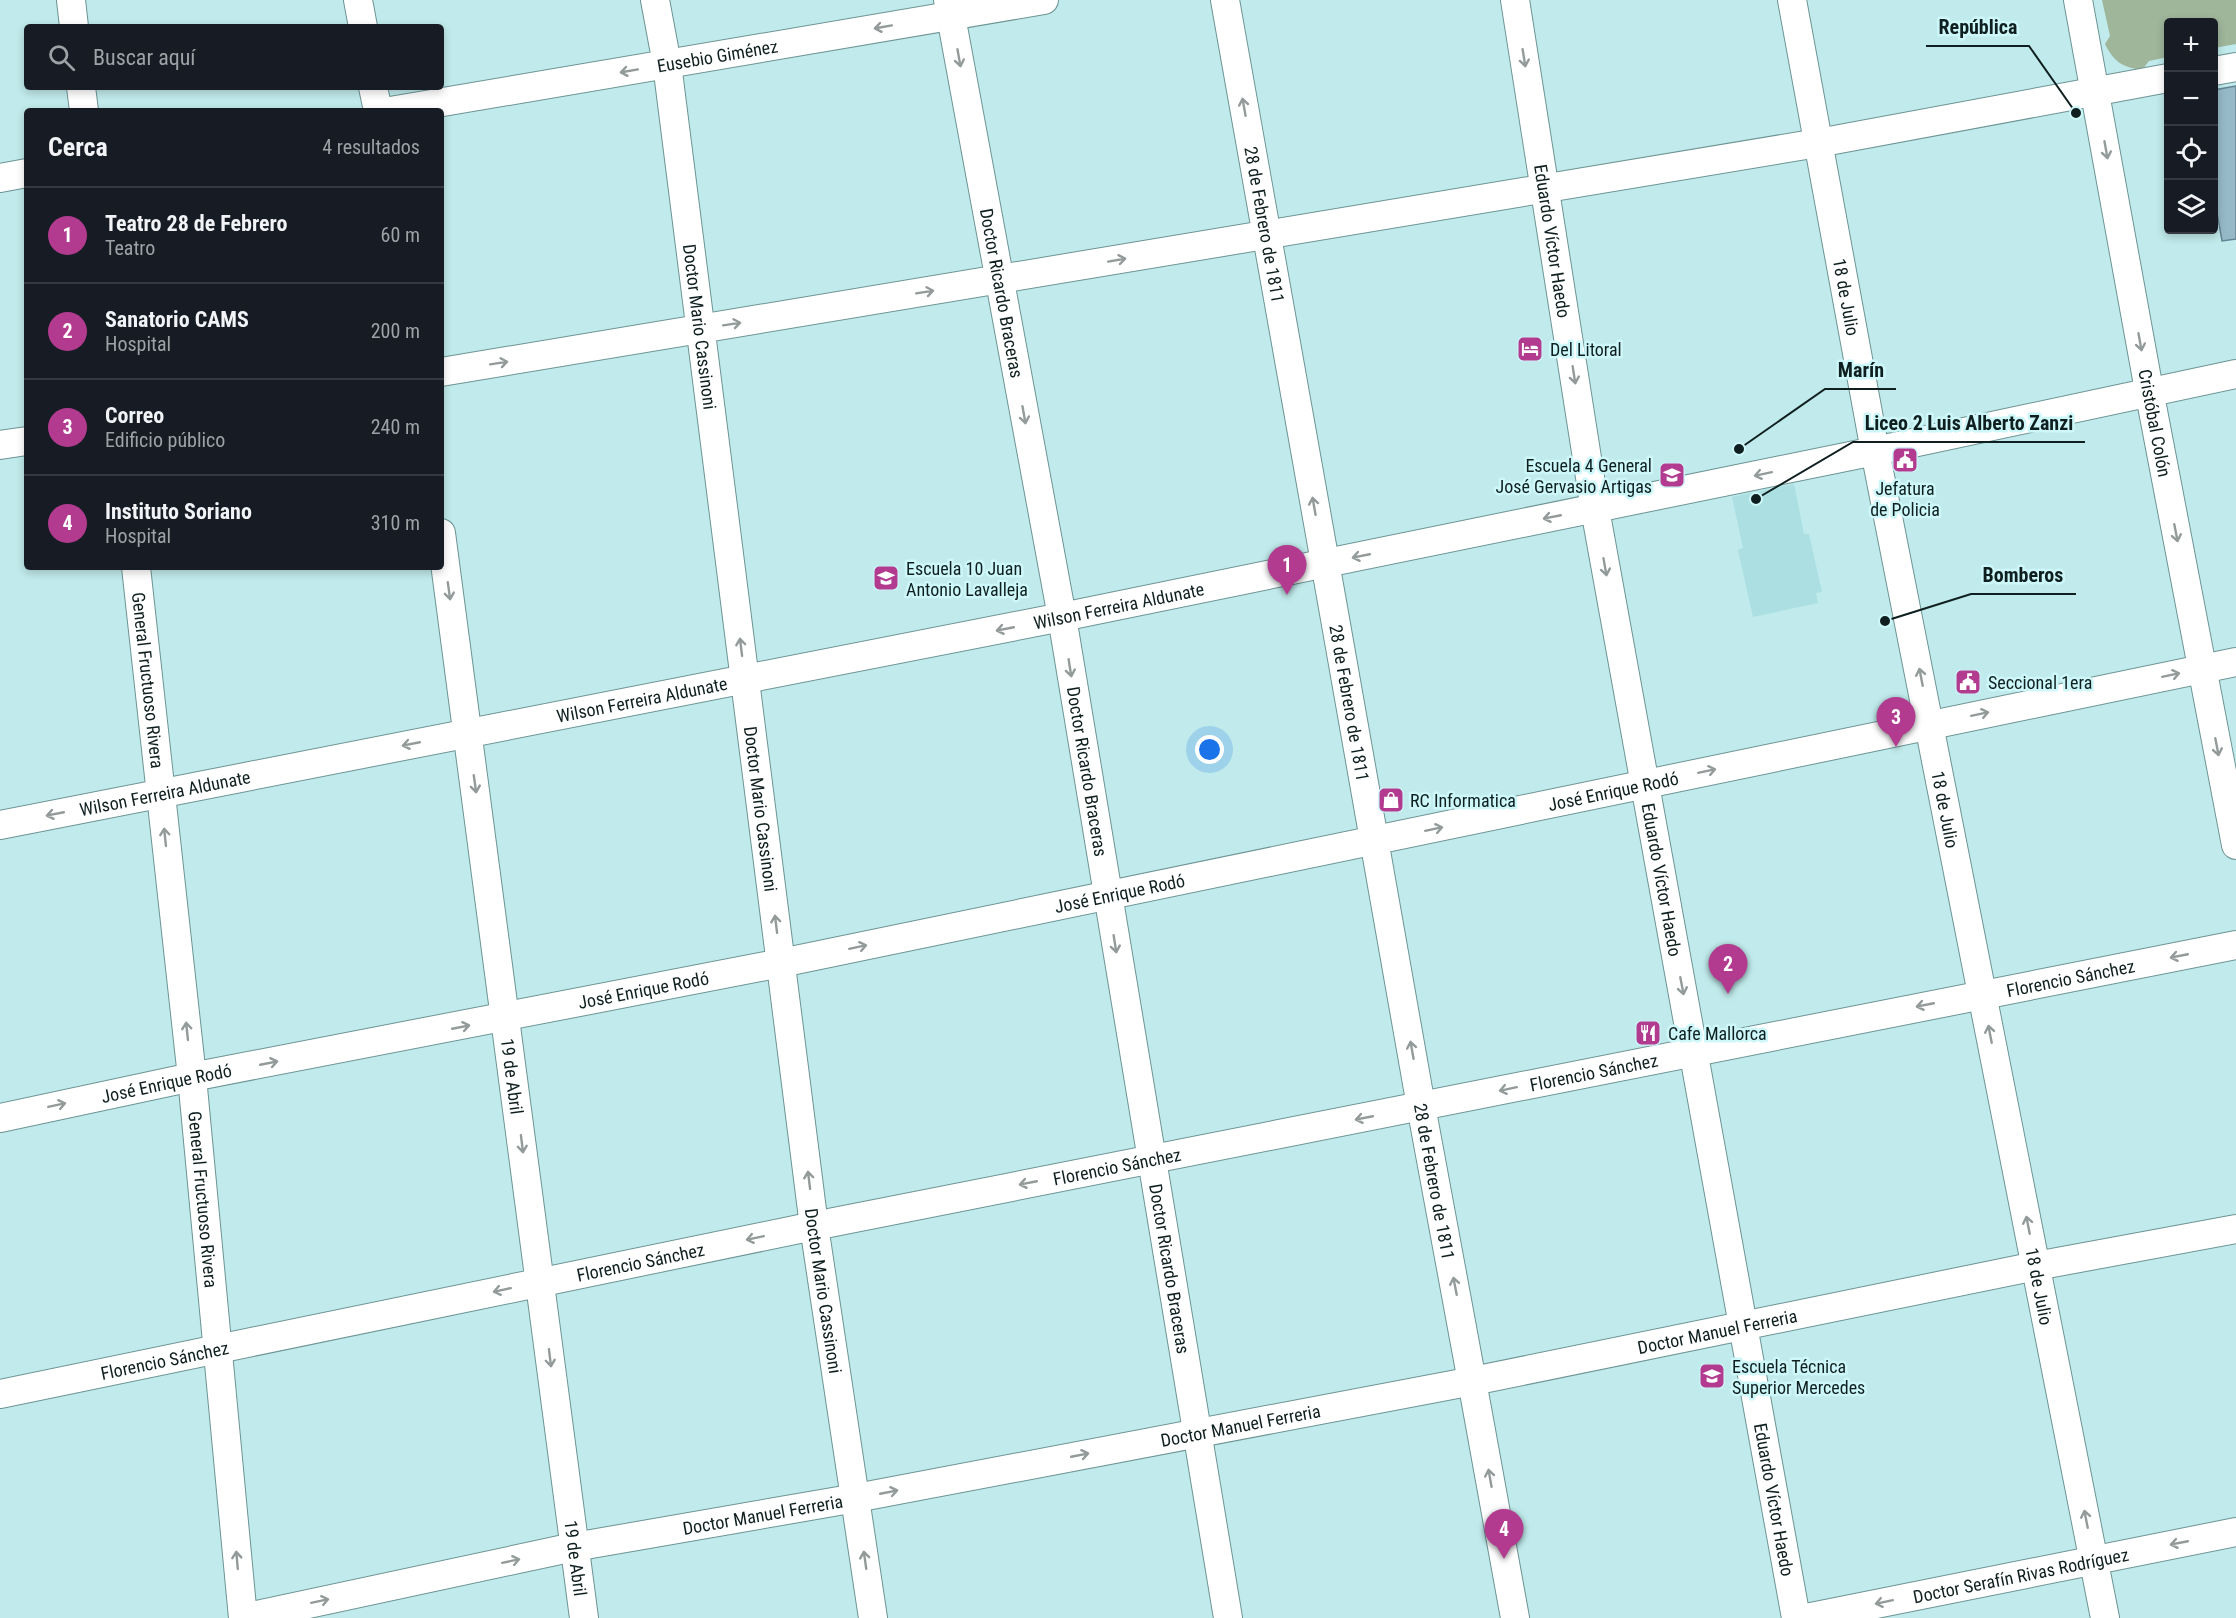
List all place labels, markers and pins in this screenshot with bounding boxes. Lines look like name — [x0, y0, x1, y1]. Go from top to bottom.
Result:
callout: República — [1926, 8, 2029, 46]
hotel icon: Del Litoral — [1515, 334, 1545, 364]
place label: Del Litoral — [1550, 339, 1622, 360]
callout: Marín — [1825, 351, 1896, 389]
callout: Liceo 2 Luis Alberto Zanzi — [1853, 404, 2085, 442]
public building icon: Jefatura de Policia — [1890, 445, 1920, 475]
place label: Escuela 4 General José Gervasio Artigas — [1496, 455, 1652, 497]
school or university icon: Escuela 4 General José Gervasio Artigas — [1657, 460, 1687, 490]
place label: Jefatura de Policia — [1870, 478, 1940, 520]
pin: 1 — [1268, 546, 1306, 595]
callout: Bomberos — [1971, 556, 2076, 594]
place label: Escuela 10 Juan Antonio Lavalleja — [906, 558, 1028, 600]
school or university icon: Escuela 10 Juan Antonio Lavalleja — [871, 563, 901, 593]
public building icon: Seccional 1era — [1953, 667, 1983, 697]
place label: Seccional 1era — [1988, 672, 2092, 693]
pin: 3 — [1876, 698, 1916, 747]
shop icon: RC Informatica — [1376, 785, 1406, 815]
place label: RC Informatica — [1410, 790, 1516, 811]
pin: 2 — [1708, 944, 1748, 994]
restaurant icon: Cafe Mallorca — [1633, 1018, 1663, 1048]
place label: Cafe Mallorca — [1668, 1023, 1767, 1044]
place label: Escuela Técnica Superior Mercedes — [1732, 1356, 1865, 1398]
school or university icon: Escuela Técnica Superior Mercedes — [1697, 1361, 1727, 1391]
pin: 4 — [1484, 1510, 1524, 1559]

